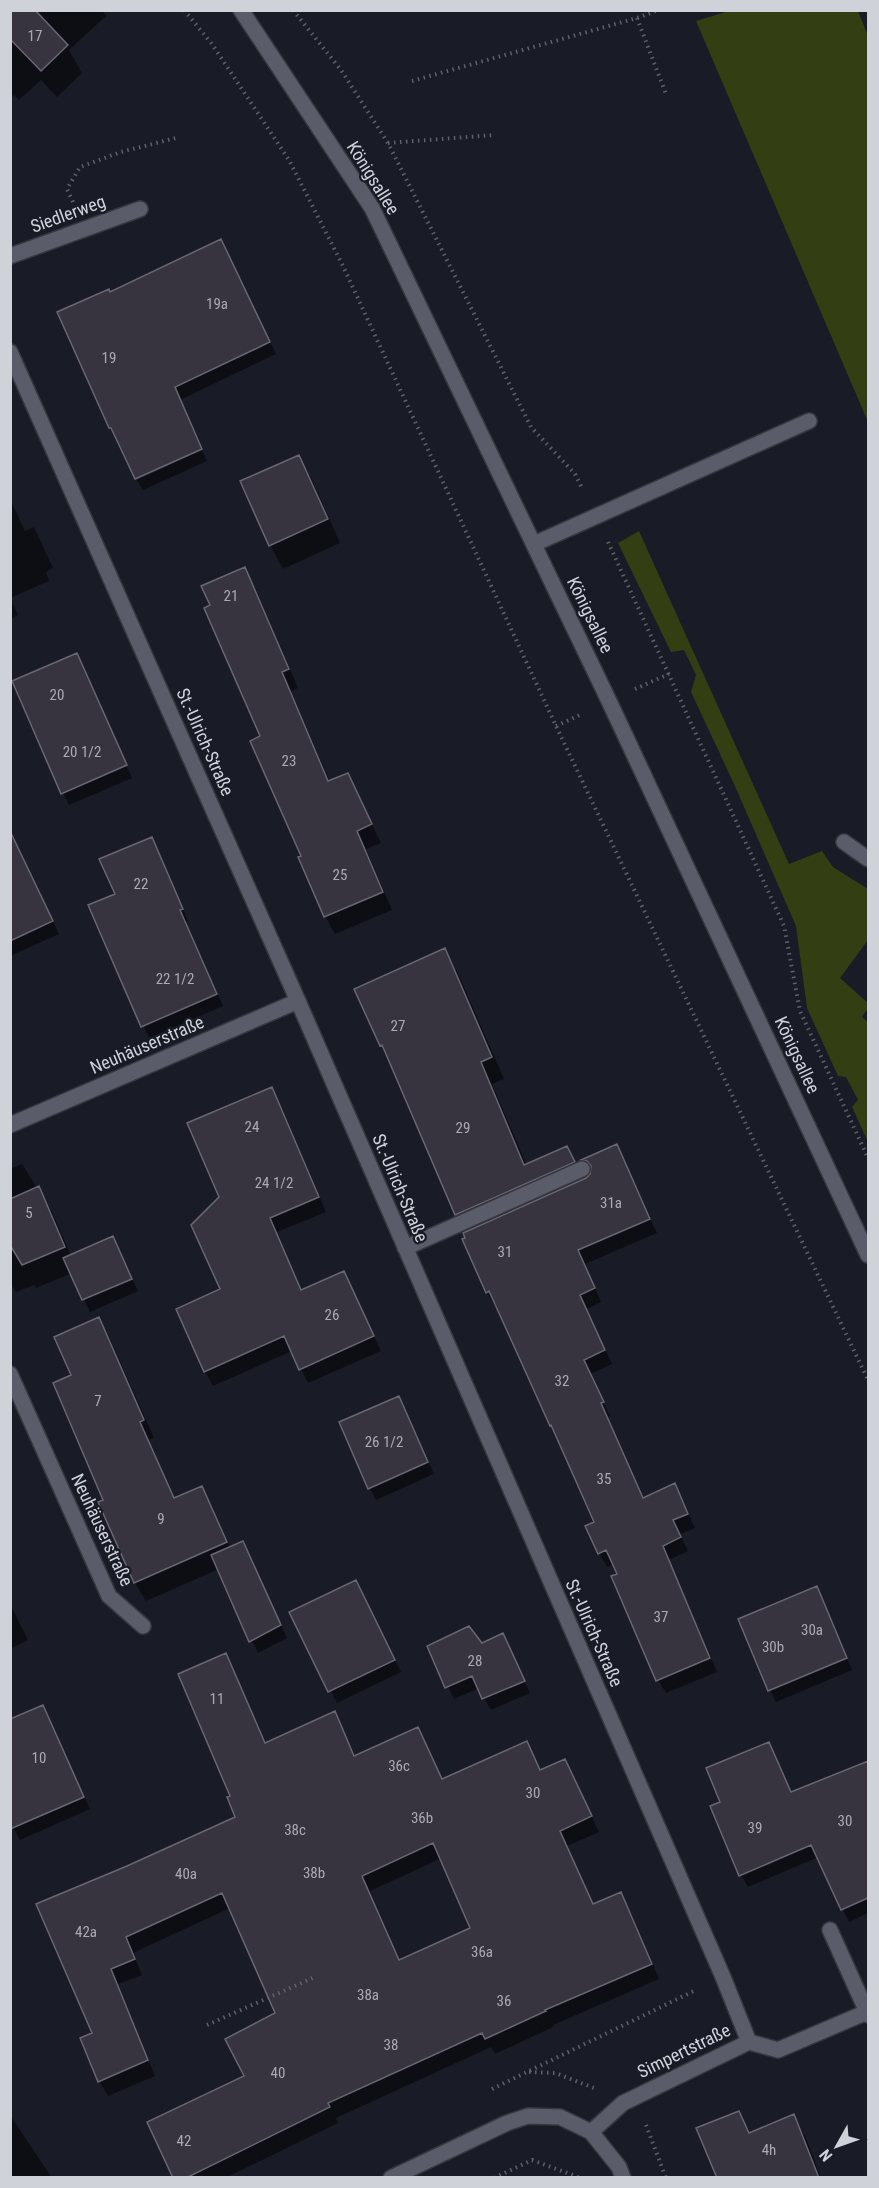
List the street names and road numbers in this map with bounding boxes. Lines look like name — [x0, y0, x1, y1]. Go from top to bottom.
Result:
street label: Königsallee — [343, 137, 404, 218]
street label: Siedlerweg — [28, 190, 108, 237]
street label: Königsallee — [563, 573, 618, 656]
street label: St.-Ulrich-Straße — [172, 685, 239, 799]
street label: Neuhäuserstraße — [87, 1011, 207, 1078]
street label: Königsallee — [771, 1013, 824, 1097]
street label: St.-Ulrich-Straße — [368, 1131, 433, 1245]
street label: Neuhäuserstraße — [67, 1470, 138, 1589]
street label: St.-Ulrich-Straße — [561, 1576, 628, 1690]
street label: Simpertstraße — [634, 2019, 734, 2082]

